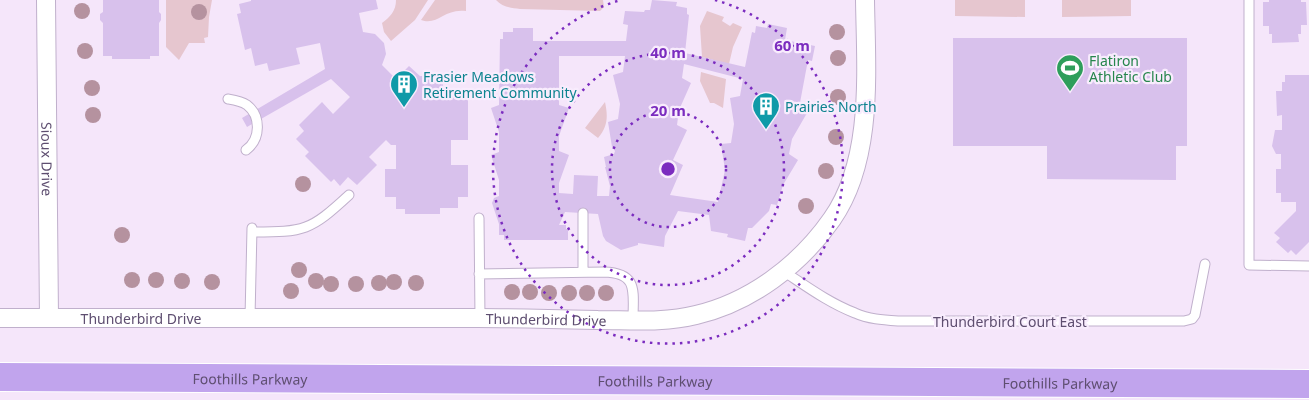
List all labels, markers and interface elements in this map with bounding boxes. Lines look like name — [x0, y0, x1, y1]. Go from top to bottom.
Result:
text: 60 m — [774, 35, 810, 55]
text: 40 m — [650, 42, 686, 62]
place label: Flatiron Athletic Club — [1089, 51, 1172, 86]
sports icon: Flatiron Athletic Club — [1055, 53, 1085, 92]
place label: Frasier Meadows Retirement Community — [423, 67, 577, 102]
building icon: Frasier Meadows Retirement Community — [389, 69, 419, 108]
building icon: Prairies North — [751, 91, 781, 130]
place label: Prairies North — [785, 97, 877, 116]
text: 20 m — [650, 100, 686, 120]
street label: Sioux Drive — [38, 122, 57, 196]
centre of rings — [659, 160, 677, 178]
street label: Thunderbird Drive — [81, 309, 202, 328]
street label: Thunderbird Drive — [486, 309, 607, 330]
street label: Thunderbird Court East — [933, 312, 1087, 331]
street label: Foothills Parkway — [193, 369, 308, 388]
street label: Foothills Parkway — [598, 371, 713, 390]
street label: Foothills Parkway — [1003, 373, 1118, 392]

